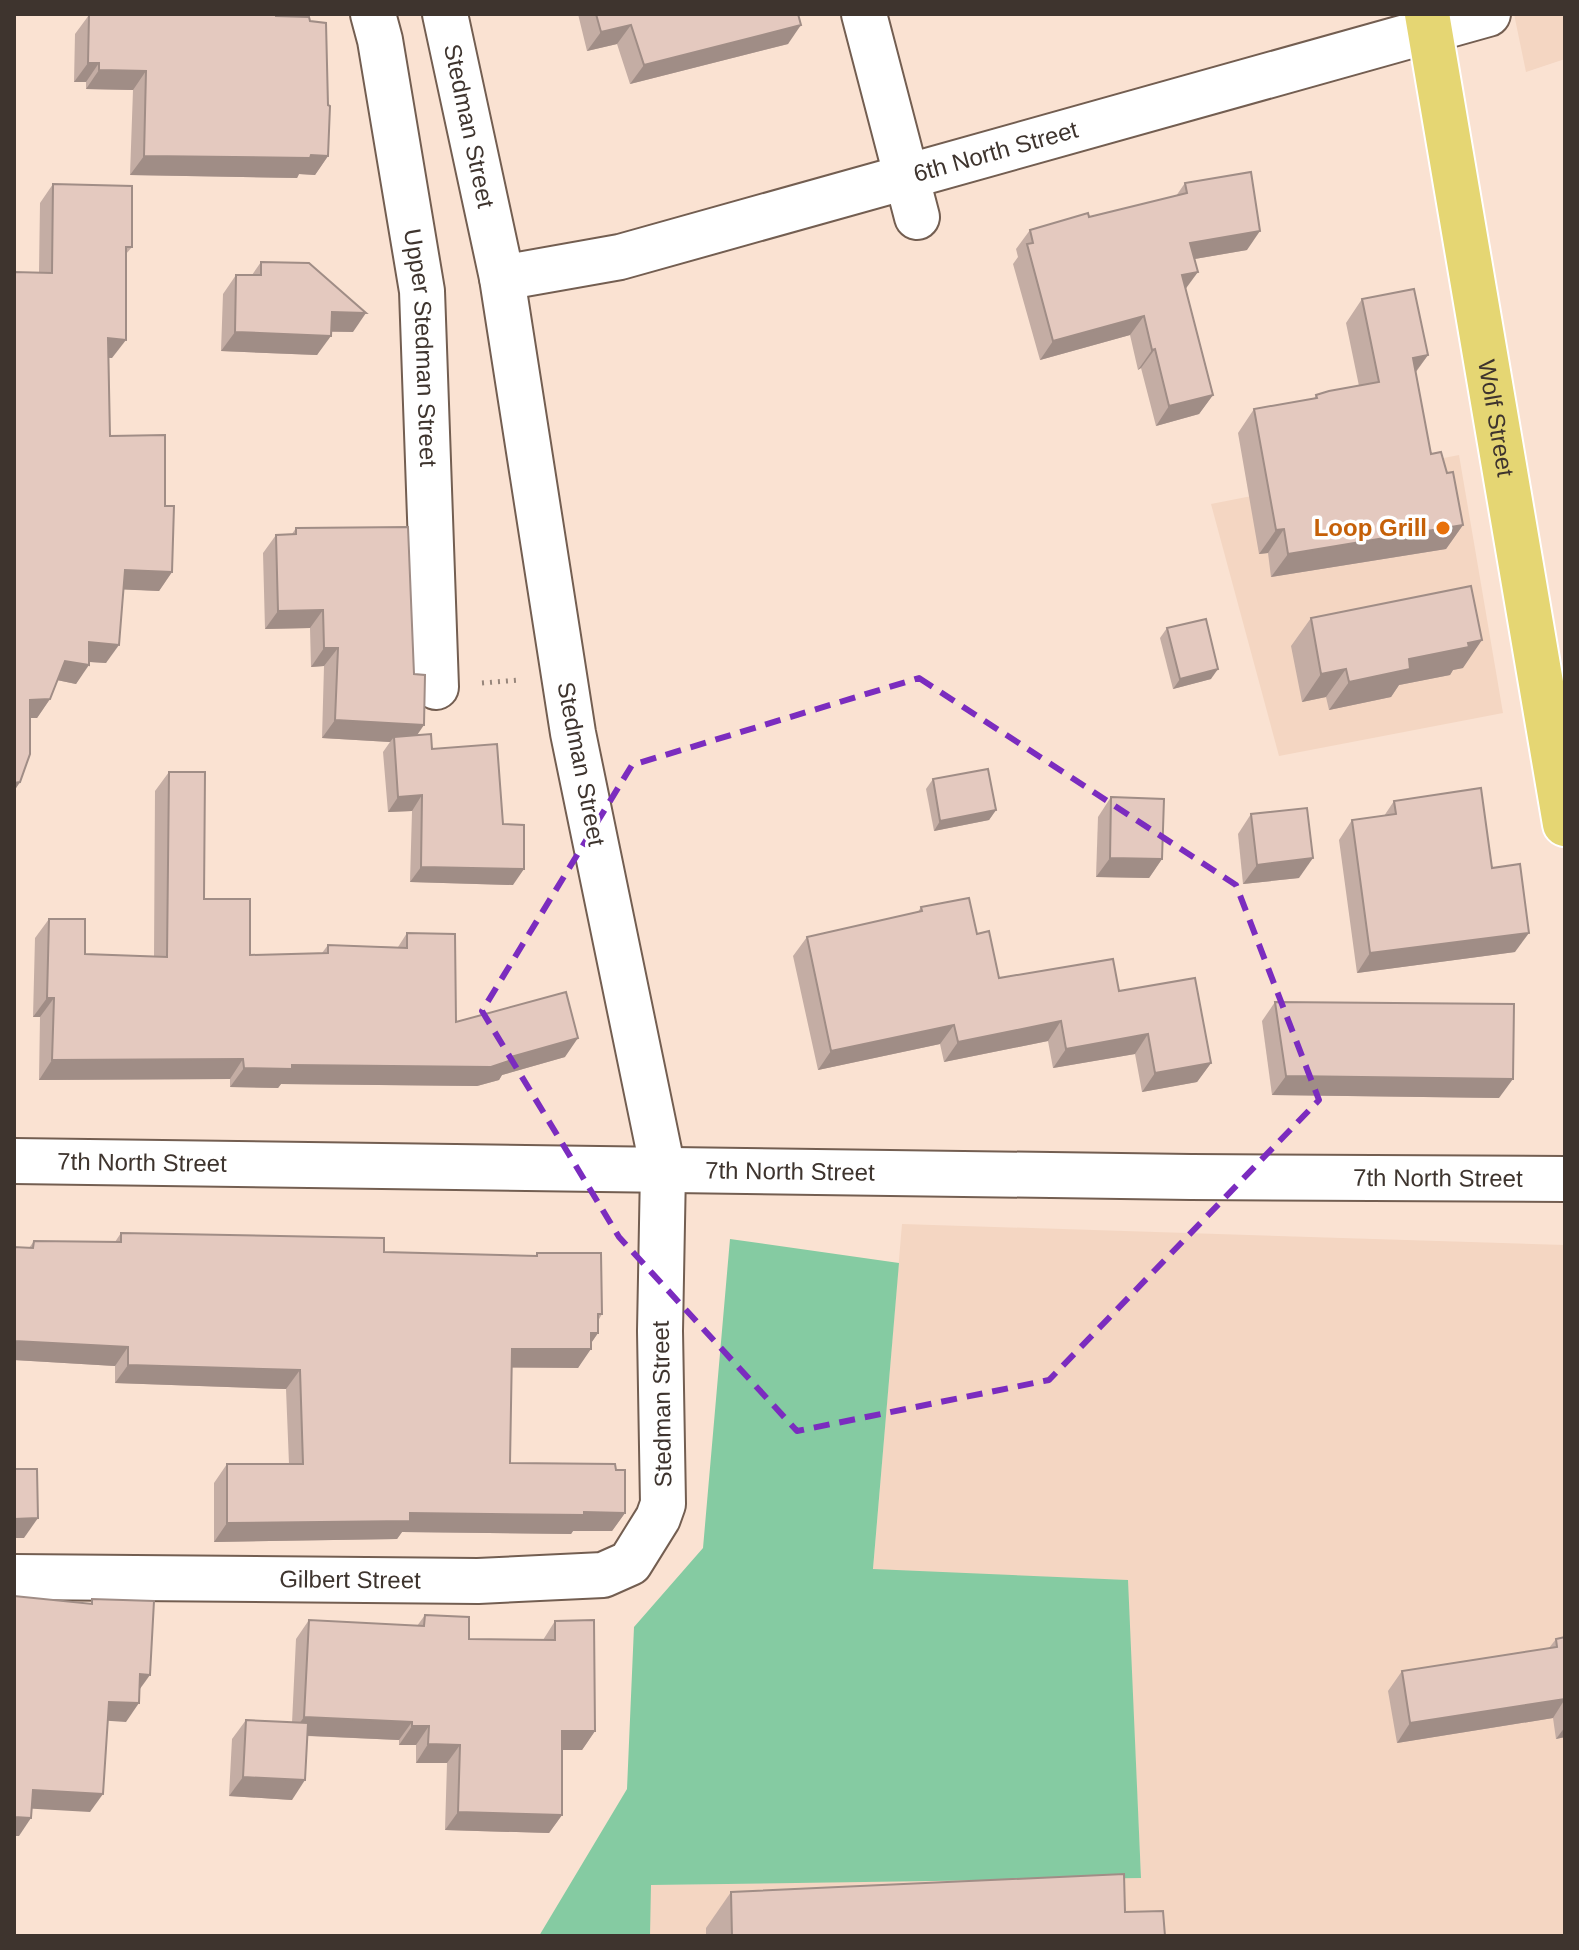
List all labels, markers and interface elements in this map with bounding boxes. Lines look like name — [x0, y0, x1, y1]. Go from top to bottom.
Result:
street label: Stedman Street — [439, 42, 500, 211]
street label: 6th North Street — [910, 115, 1081, 187]
street label: Upper Stedman Street — [399, 227, 442, 468]
street label: Wolf Street — [1473, 357, 1520, 479]
place label: Loop Grill — [1314, 514, 1427, 541]
marker: Loop Grill — [1434, 519, 1452, 537]
street label: Stedman Street — [552, 679, 611, 849]
street label: 7th North Street — [57, 1148, 227, 1177]
street label: 7th North Street — [705, 1156, 875, 1186]
street label: 7th North Street — [1353, 1164, 1523, 1192]
street label: Stedman Street — [647, 1320, 676, 1488]
street label: Gilbert Street — [279, 1565, 421, 1594]

